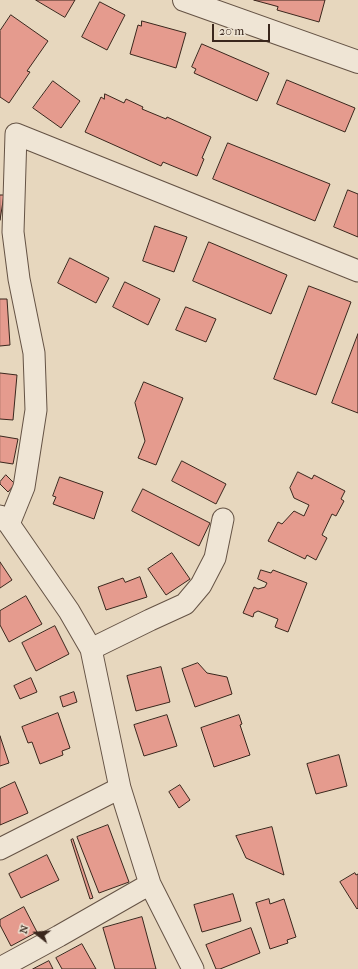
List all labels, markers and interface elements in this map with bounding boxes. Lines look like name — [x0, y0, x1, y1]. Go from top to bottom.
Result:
scale bar — [214, 16, 272, 42]
text: 20 m — [219, 24, 244, 38]
north arrow — [16, 913, 56, 953]
text: N — [17, 923, 31, 935]

